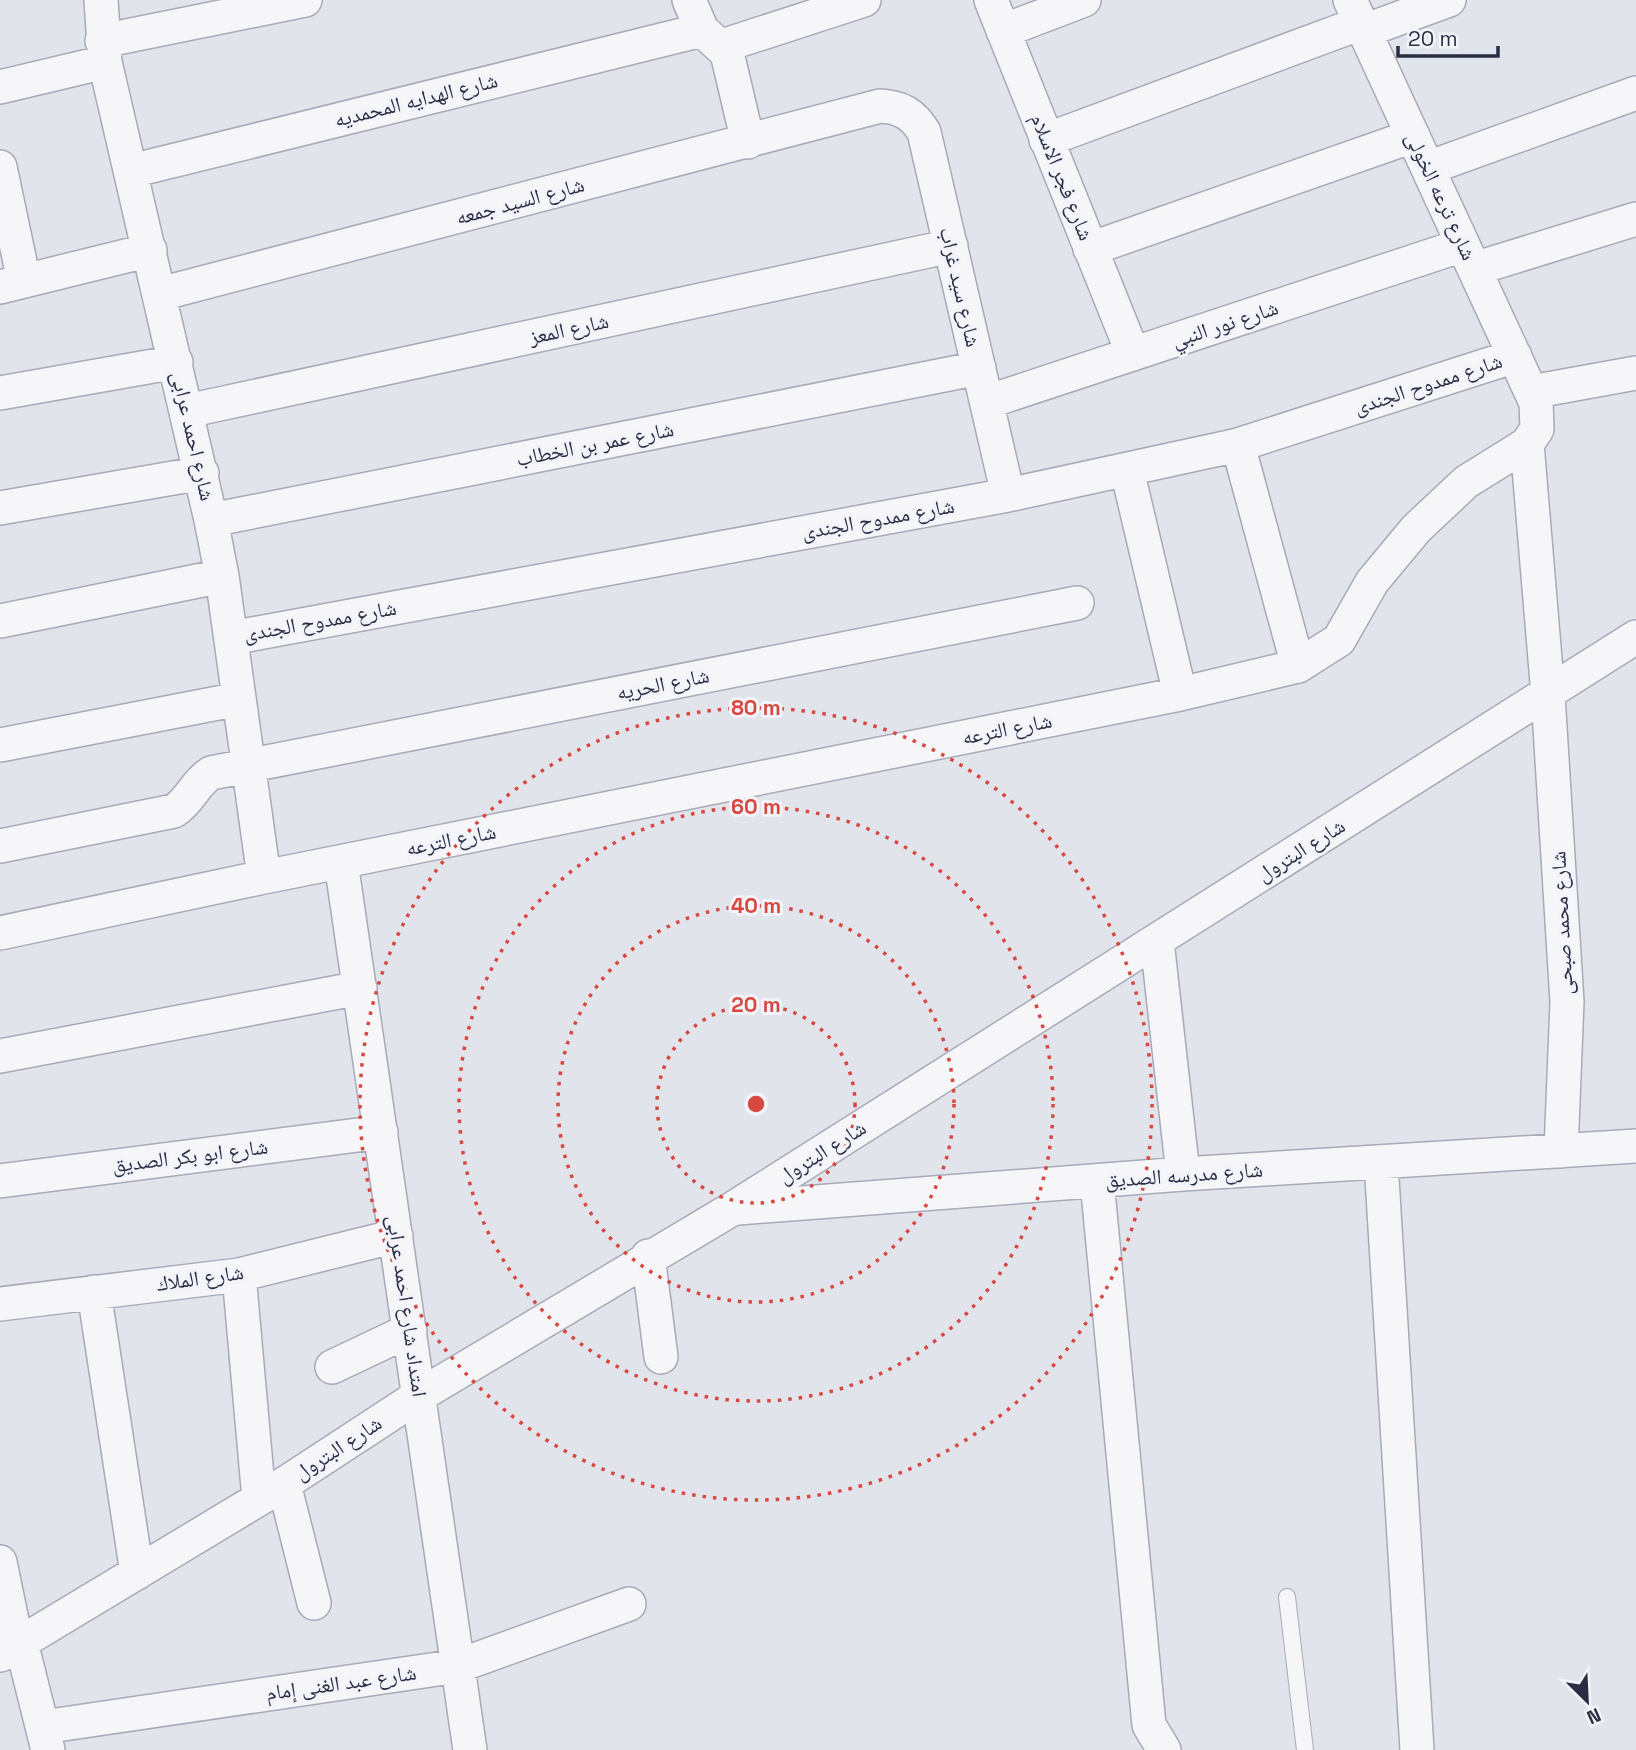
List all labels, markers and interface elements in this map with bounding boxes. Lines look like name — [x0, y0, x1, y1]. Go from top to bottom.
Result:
scale bar — [1398, 14, 1498, 58]
text: 20 m — [1408, 25, 1458, 52]
street label: شارع الهدايه المحمديه — [331, 66, 500, 133]
street label: شارع فجر الاسلام — [1024, 109, 1100, 245]
street label: شارع ترعه الخولى — [1400, 127, 1483, 264]
street label: شارع السيد جمعه — [453, 170, 587, 231]
street label: شارع سيد غراب — [934, 224, 987, 350]
street label: شارع نور النبي — [1168, 294, 1283, 357]
street label: شارع المعز — [526, 307, 611, 350]
street label: شارع ممدوح الجندى — [1350, 347, 1506, 420]
street label: شارع احمد عرابى — [165, 369, 221, 503]
street label: شارع عمر بن الخطاب — [514, 415, 676, 472]
street label: شارع ممدوح الجندى — [799, 492, 956, 545]
street label: شارع ممدوح الجندى — [241, 594, 398, 647]
street label: شارع الحريه — [614, 661, 712, 706]
text: 80 m — [731, 694, 781, 721]
street label: شارع الترعه — [960, 707, 1054, 750]
text: 60 m — [731, 793, 781, 820]
street label: شارع البترول — [1251, 812, 1350, 887]
street label: شارع الترعه — [404, 818, 498, 861]
street label: شارع محمد صبحى — [1544, 850, 1579, 996]
text: 40 m — [731, 892, 781, 919]
text: 20 m — [731, 991, 781, 1018]
centre of rings — [744, 1092, 768, 1116]
street label: شارع البترول — [772, 1114, 871, 1189]
street label: شارع ابو بكر الصديق — [110, 1133, 270, 1178]
street label: شارع مدرسه الصديق — [1104, 1156, 1264, 1193]
street label: امتداد شارع احمد عرابى — [381, 1213, 434, 1399]
street label: شارع الملاك — [154, 1258, 245, 1297]
street label: شارع البترول — [289, 1409, 387, 1486]
street label: شارع عبد الغنى إمام — [264, 1659, 418, 1707]
north arrow — [1552, 1666, 1622, 1736]
text: N — [1583, 1702, 1605, 1730]

